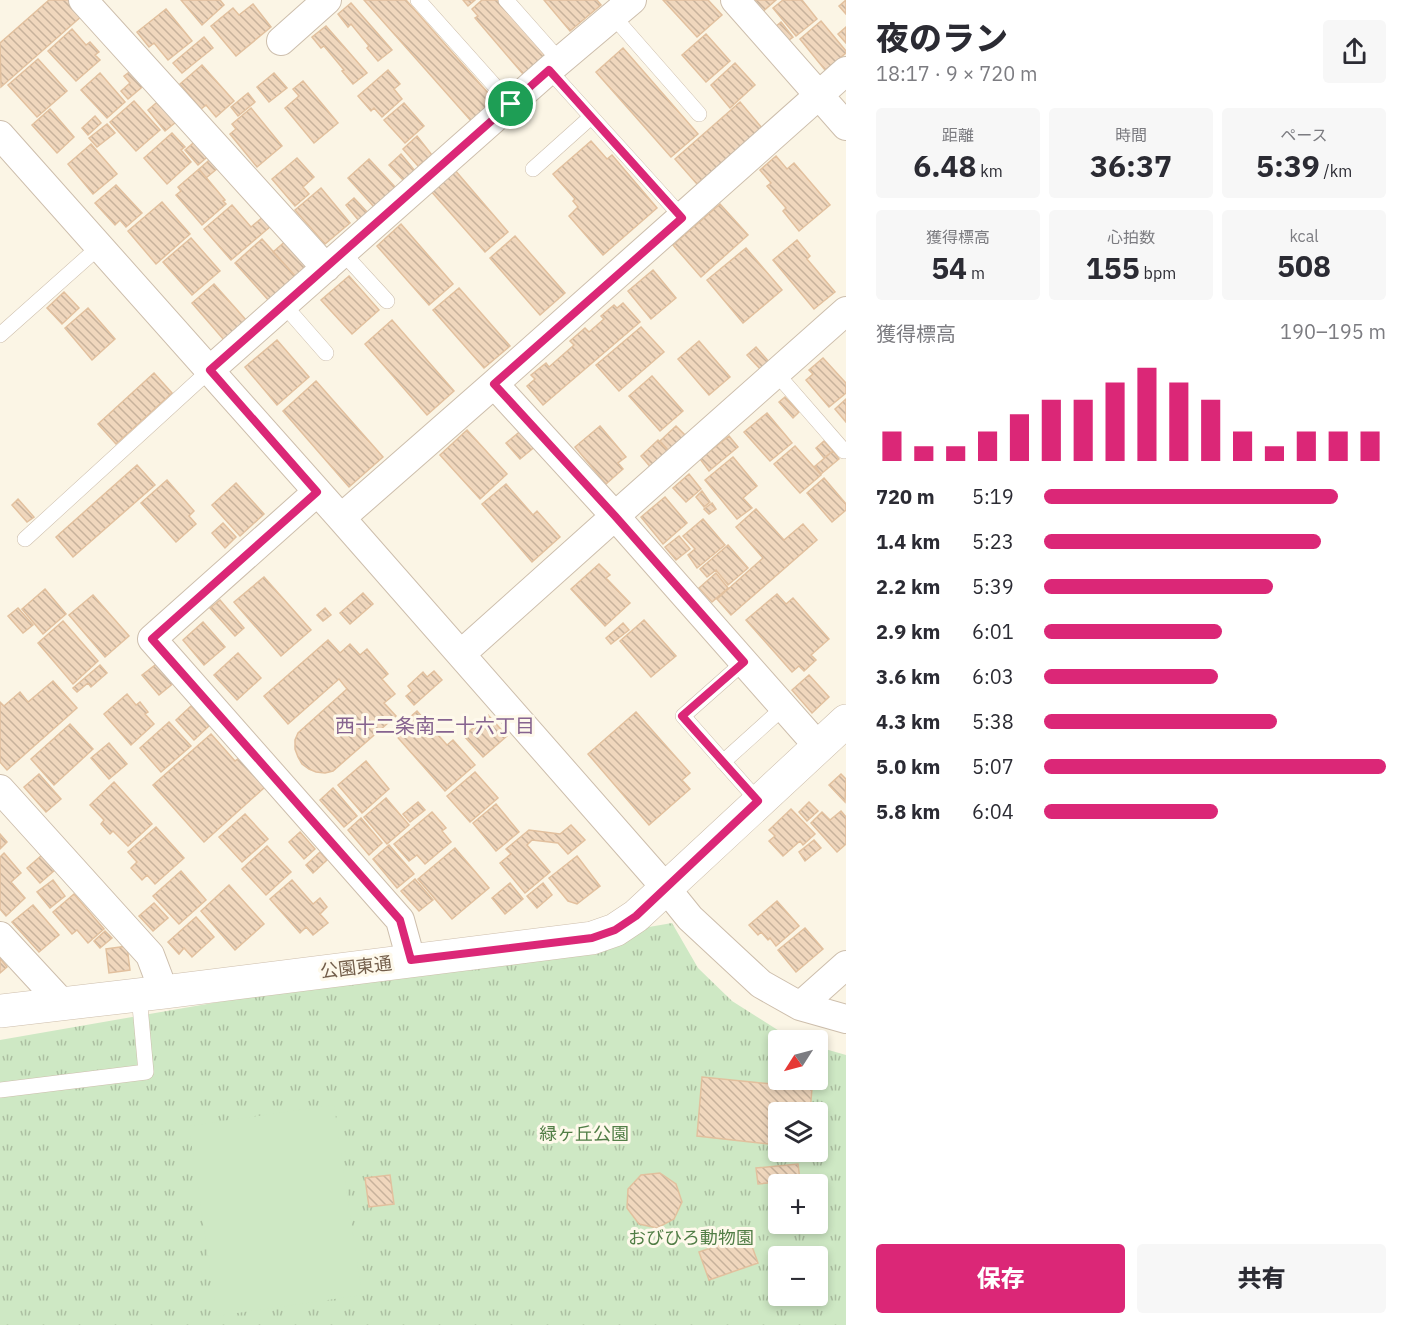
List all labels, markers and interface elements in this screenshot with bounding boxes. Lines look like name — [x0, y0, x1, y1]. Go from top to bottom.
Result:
text: 夜のラン — [876, 16, 1008, 59]
button: share — [1323, 20, 1386, 83]
text: 18:17 · 9 × 720 m — [876, 60, 1037, 87]
pin — [485, 78, 536, 129]
icon: arrive — [494, 87, 527, 120]
text: 距離 — [942, 125, 974, 145]
text: 時間 — [1115, 125, 1147, 145]
text: ペース — [1280, 125, 1328, 145]
text: 6.48 — [913, 146, 977, 185]
text: 36:37 — [1090, 146, 1172, 185]
text: 5:39 — [1256, 146, 1320, 185]
text: km — [977, 161, 1003, 181]
text: /km — [1320, 161, 1352, 181]
text: kcal — [1289, 226, 1319, 246]
text: 獲得標高 — [926, 227, 990, 247]
text: 心拍数 — [1107, 227, 1155, 247]
text: 508 — [1277, 246, 1331, 285]
text: 54 — [931, 248, 967, 287]
text: 155 — [1086, 248, 1140, 287]
text: m — [967, 263, 985, 283]
text: bpm — [1140, 263, 1176, 283]
text: 190–195 m — [1280, 318, 1386, 345]
text: 獲得標高 — [876, 320, 956, 347]
text: 720 m — [876, 483, 935, 510]
text: 5:19 — [972, 483, 1014, 510]
text: 1.4 km — [876, 528, 940, 555]
text: 5:23 — [972, 528, 1014, 555]
text: 2.2 km — [876, 573, 940, 600]
text: 5:39 — [972, 573, 1014, 600]
text: 2.9 km — [876, 618, 940, 645]
text: 6:01 — [972, 618, 1014, 645]
text: 3.6 km — [876, 663, 940, 690]
text: 6:03 — [972, 663, 1014, 690]
text: 4.3 km — [876, 708, 940, 735]
text: 5:38 — [972, 708, 1014, 735]
district label: 西十二条南二十六丁目 — [335, 712, 535, 739]
text: 5.0 km — [876, 753, 940, 780]
text: 5:07 — [972, 753, 1014, 780]
text: 5.8 km — [876, 798, 940, 825]
text: 6:04 — [972, 798, 1014, 825]
street label: 公園東通 — [319, 951, 393, 983]
north arrow — [768, 1030, 828, 1090]
map controls — [768, 1030, 828, 1306]
button: layers — [768, 1102, 828, 1162]
park label: 緑ヶ丘公園 — [539, 1122, 629, 1145]
button: + — [768, 1174, 828, 1234]
park label: おびひろ動物園 — [628, 1226, 754, 1249]
button: 保存 — [876, 1244, 1125, 1313]
button: 共有 — [1137, 1244, 1386, 1313]
button: − — [768, 1246, 828, 1306]

